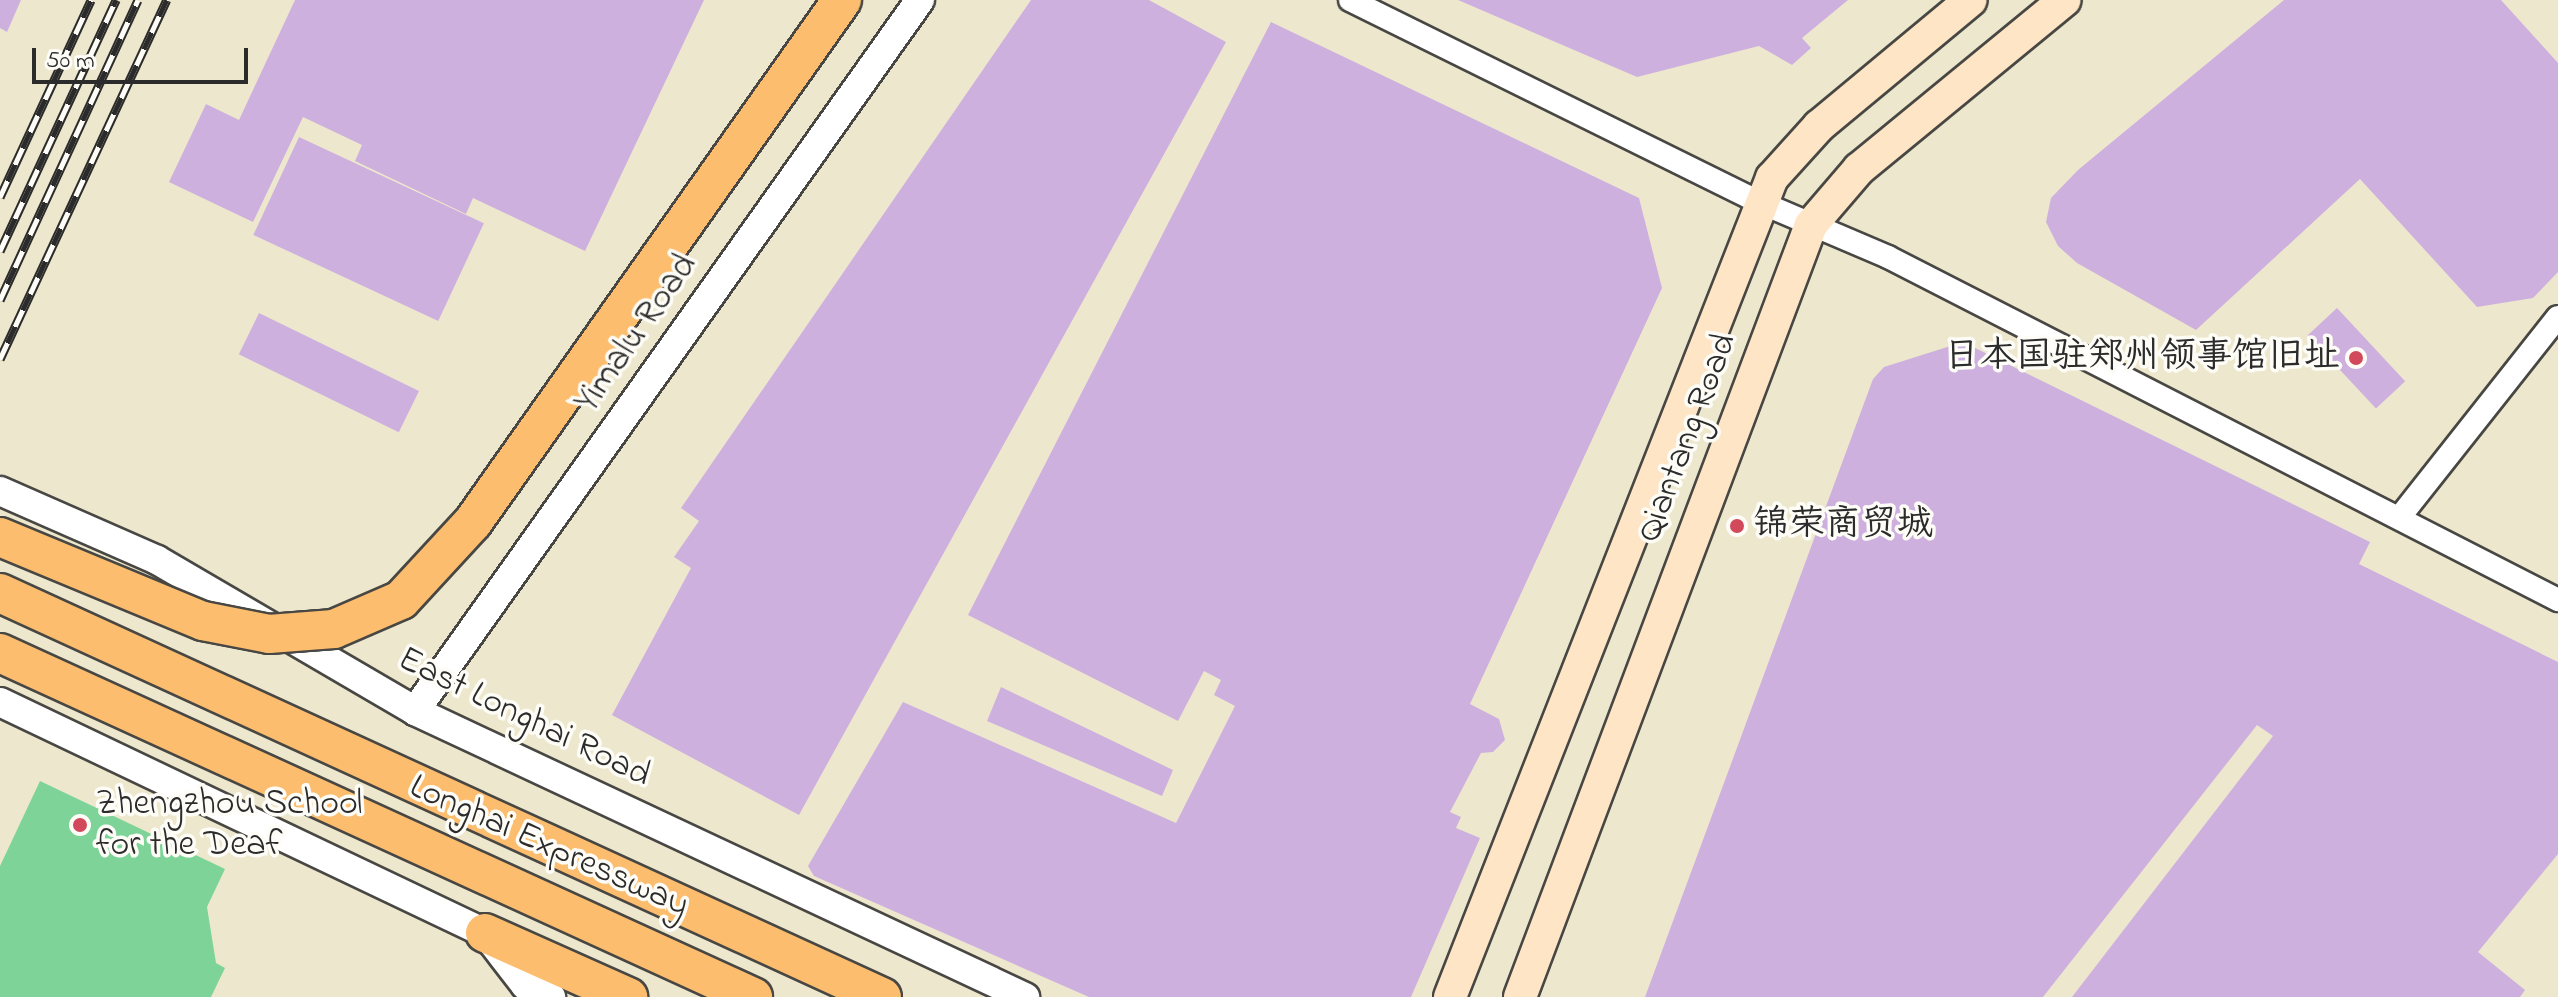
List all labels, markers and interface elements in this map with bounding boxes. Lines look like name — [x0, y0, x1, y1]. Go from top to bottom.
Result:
scale bar — [36, 32, 252, 82]
text: 50 m — [46, 44, 95, 79]
street label: Yimalu Road — [566, 246, 708, 422]
street label: Qiantang Road — [1628, 328, 1748, 548]
place label: 日本国驻郑州领事馆旧址 — [1944, 336, 2340, 380]
marker: 日本国驻郑州领事馆旧址 — [2347, 349, 2365, 367]
place label: 锦荣商贸城 — [1753, 504, 1933, 548]
marker: 锦荣商贸城 — [1728, 517, 1746, 535]
street label: East Longhai Road — [391, 638, 657, 798]
street label: Longhai Expressway — [403, 766, 695, 928]
place label: Zhengzhou School for the Deaf — [96, 782, 363, 867]
marker: Zhengzhou School for the Deaf — [71, 816, 89, 834]

